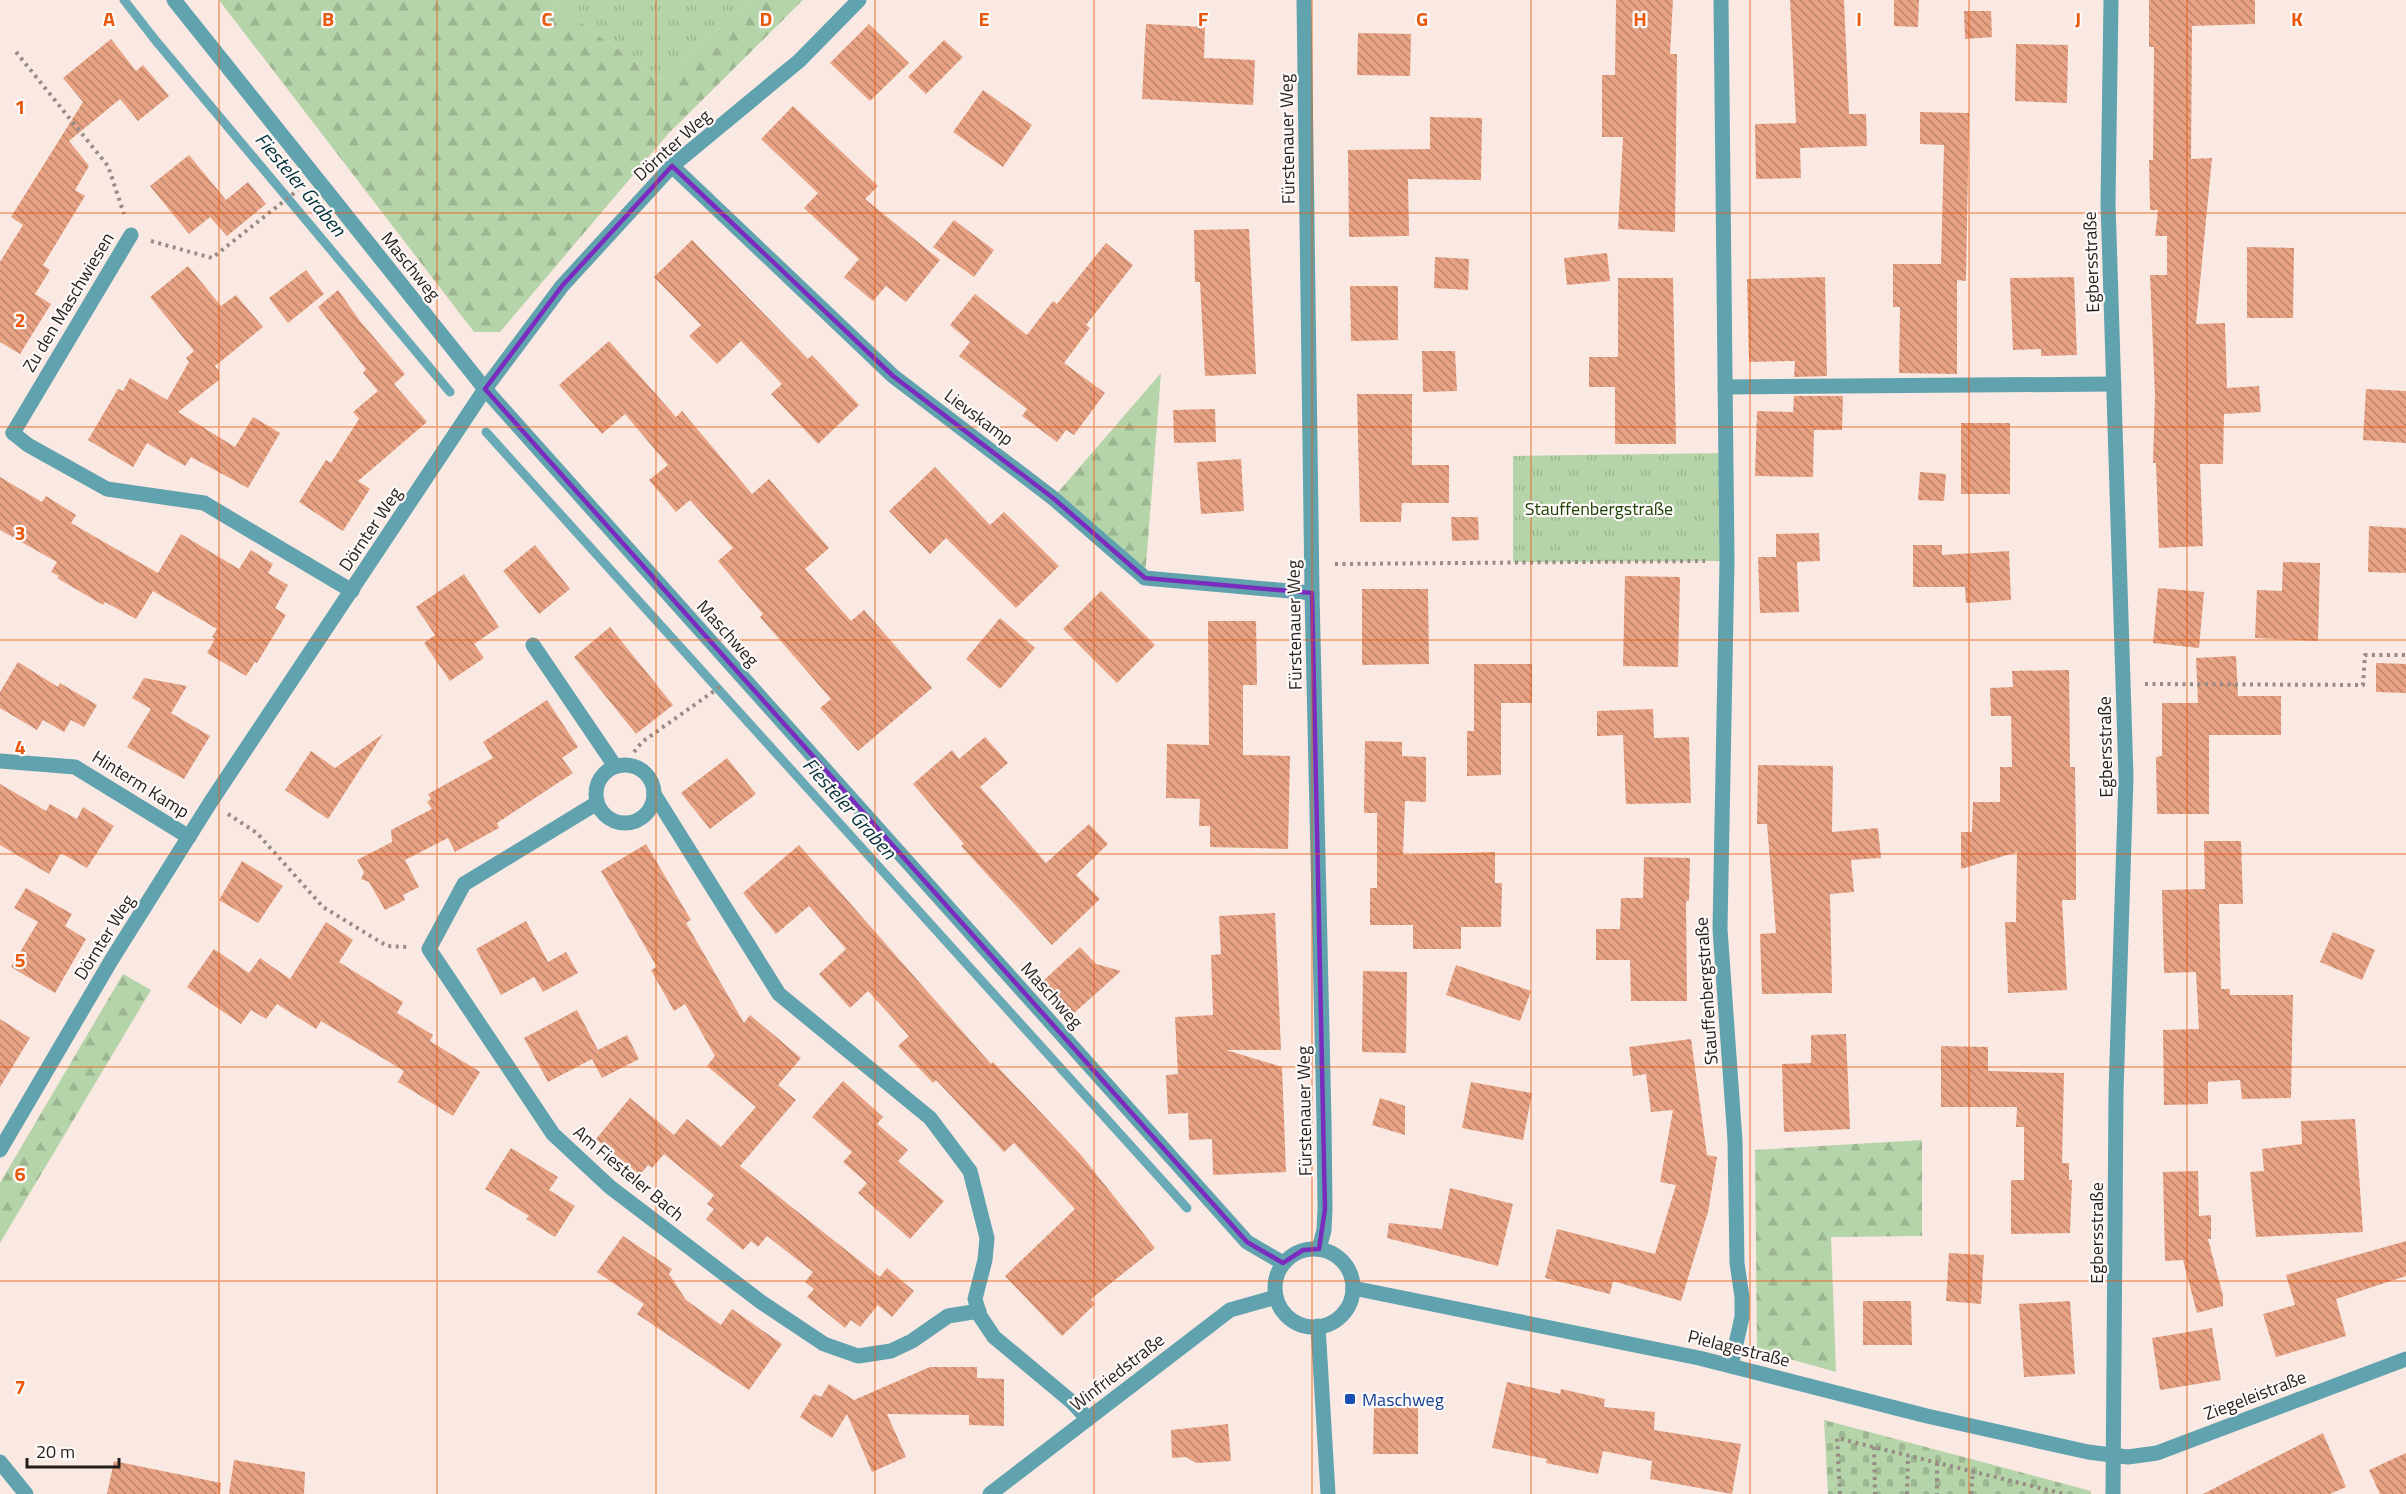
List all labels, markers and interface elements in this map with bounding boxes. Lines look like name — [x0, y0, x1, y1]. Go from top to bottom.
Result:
text: A — [103, 3, 115, 34]
text: B — [322, 3, 334, 34]
text: C — [542, 3, 553, 34]
text: D — [760, 3, 772, 34]
text: E — [978, 3, 990, 34]
text: F — [1198, 3, 1209, 34]
text: G — [1416, 3, 1428, 34]
text: H — [1633, 3, 1647, 34]
text: I — [1856, 3, 1862, 34]
text: J — [2075, 3, 2081, 34]
text: K — [2291, 3, 2303, 34]
street label: Fürstenauer Weg — [1272, 74, 1302, 204]
text: 1 — [14, 91, 26, 122]
street label: Dörnter Weg — [627, 103, 717, 187]
water label: Fiesteler Graben — [248, 125, 355, 244]
street label: Egbersstraße — [2076, 211, 2106, 313]
street label: Maschweg — [375, 226, 447, 306]
street label: Zu den Maschwiesen — [15, 227, 121, 377]
text: 2 — [14, 304, 26, 335]
street label: Lievskamp — [939, 382, 1019, 452]
street label: Dörnter Weg — [332, 481, 408, 577]
park label: Stauffenbergstraße — [1525, 495, 1673, 522]
text: 3 — [14, 517, 26, 548]
street label: Fürstenauer Weg — [1279, 560, 1309, 690]
street label: Maschweg — [691, 594, 765, 672]
street label: Egbersstraße — [2091, 696, 2119, 798]
text: 4 — [14, 731, 26, 762]
street label: Hinterm Kamp — [87, 743, 195, 825]
water label: Fiesteler Graben — [796, 750, 905, 867]
street label: Dörnter Weg — [67, 889, 141, 985]
street label: Stauffenbergstraße — [1687, 916, 1725, 1066]
text: 5 — [14, 944, 26, 975]
street label: Maschweg — [1015, 956, 1089, 1034]
street label: Fürstenauer Weg — [1289, 1046, 1319, 1176]
street label: Am Fiesteler Bach — [568, 1119, 690, 1227]
text: 6 — [14, 1158, 26, 1189]
street label: Egbersstraße — [2083, 1182, 2110, 1284]
street label: Pielagestraße — [1685, 1322, 1793, 1374]
street label: Winfriedstraße — [1064, 1326, 1170, 1418]
street label: Ziegeleistraße — [2200, 1363, 2310, 1427]
text: 7 — [14, 1371, 26, 1402]
place label: Maschweg — [1362, 1386, 1444, 1413]
marker: Maschweg — [1343, 1392, 1357, 1406]
scale bar — [27, 1431, 118, 1469]
text: 20 m — [36, 1438, 75, 1465]

